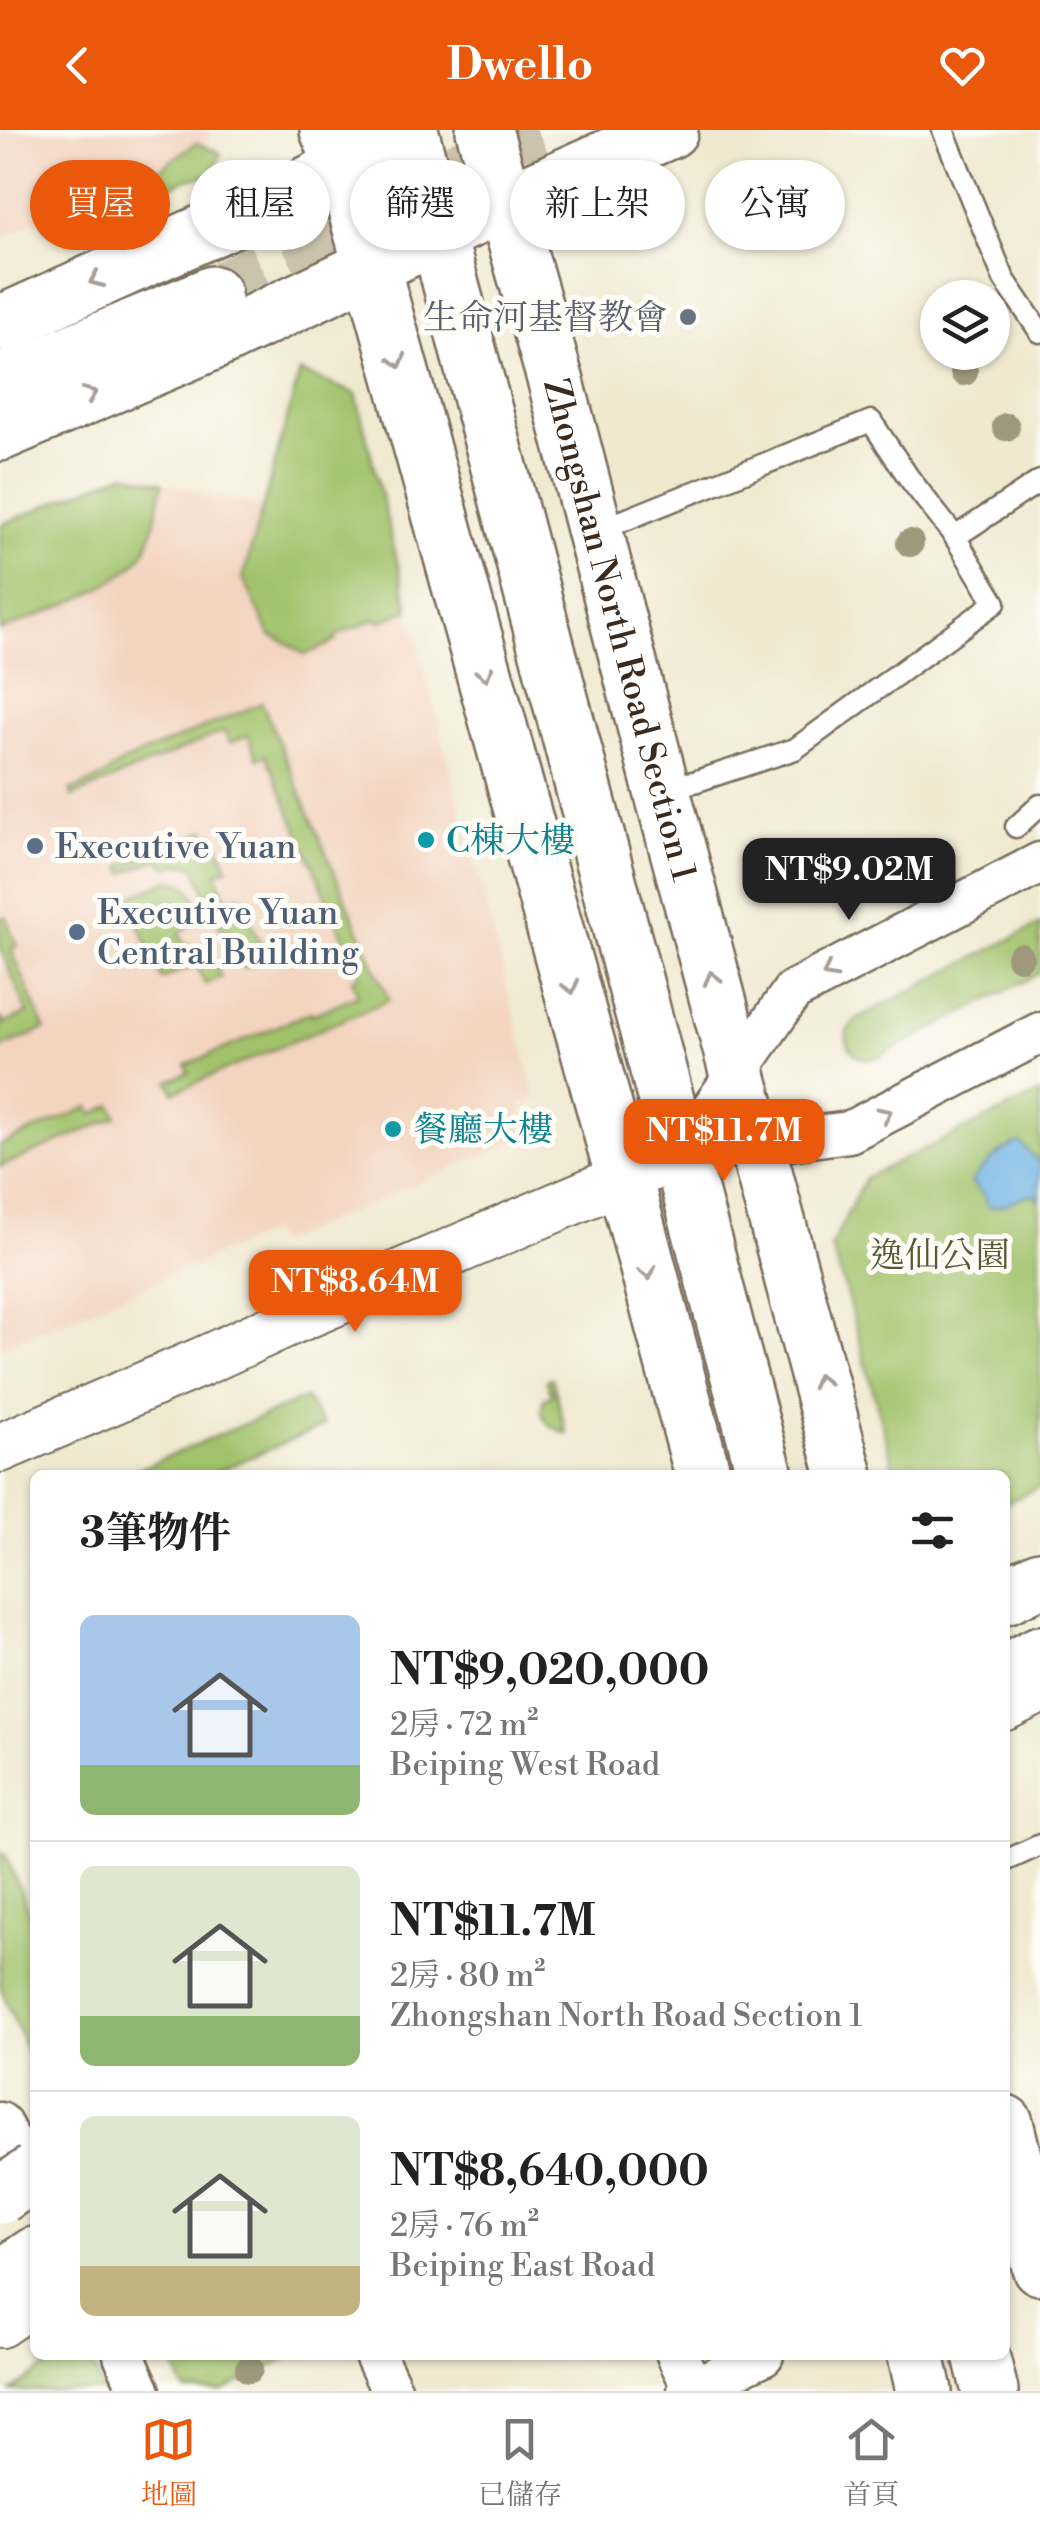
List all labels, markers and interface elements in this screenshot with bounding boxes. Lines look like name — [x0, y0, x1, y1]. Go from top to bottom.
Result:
text: Dwello — [447, 37, 593, 94]
icon: back — [50, 38, 105, 93]
icon: heart — [935, 38, 990, 93]
chip: 買屋 — [30, 160, 170, 250]
chip: 租屋 — [190, 160, 330, 250]
chip: 篩選 — [350, 160, 490, 250]
chip: 新上架 — [510, 160, 685, 250]
chip: 公寓 — [705, 160, 845, 250]
one-way arrow — [88, 268, 106, 288]
map controls — [920, 280, 1010, 370]
button: layers — [920, 280, 1010, 370]
place label: 生命河基督教會 — [423, 297, 668, 340]
marker: 生命河基督教會 — [677, 306, 699, 328]
one-way arrow — [386, 352, 407, 369]
street label: Zhongshan North Road Section 1 — [533, 374, 705, 886]
one-way arrow — [80, 386, 98, 406]
one-way arrow — [473, 665, 494, 682]
place label: C棟大樓 — [446, 820, 575, 863]
place label: Executive Yuan — [55, 826, 297, 869]
marker: C棟大樓 — [415, 829, 437, 851]
marker: Executive Yuan — [24, 835, 46, 857]
pin: NT$9.02M — [746, 838, 952, 923]
text: NT$9.02M — [765, 850, 933, 890]
place label: Executive Yuan Central Building — [97, 892, 359, 975]
marker: Executive Yuan Central Building — [66, 921, 88, 943]
one-way arrow — [822, 960, 840, 979]
one-way arrow — [702, 970, 723, 987]
one-way arrow — [560, 978, 581, 995]
pin: NT$11.7M — [621, 1099, 827, 1184]
one-way arrow — [874, 1107, 892, 1126]
place label: 餐廳大樓 — [413, 1109, 553, 1152]
text: NT$11.7M — [646, 1111, 802, 1151]
marker: 餐廳大樓 — [382, 1118, 404, 1140]
park label: 逸仙公園 — [870, 1235, 1010, 1278]
pin: NT$8.64M — [252, 1250, 458, 1335]
text: NT$8.64M — [271, 1262, 439, 1302]
one-way arrow — [636, 1264, 657, 1281]
one-way arrow — [811, 1373, 832, 1390]
icon: filters — [905, 1503, 960, 1558]
text: 3筆物件 — [80, 1508, 231, 1561]
text: NT$9,020,000 — [390, 1645, 709, 1698]
icon: home — [160, 1655, 280, 1775]
text: 2房 · 72 m² — [390, 1705, 539, 1745]
text: Beiping West Road — [390, 1745, 660, 1785]
text: NT$11.7M — [390, 1896, 596, 1949]
icon: home — [160, 1906, 280, 2026]
text: 2房 · 80 m² — [390, 1956, 545, 1996]
text: Zhongshan North Road Section 1 — [390, 1996, 863, 2036]
text: NT$8,640,000 — [390, 2146, 709, 2199]
icon: home — [160, 2156, 280, 2276]
text: 2房 · 76 m² — [390, 2206, 539, 2246]
text: Beiping East Road — [390, 2246, 655, 2286]
tab: 地圖 — [141, 2412, 197, 2513]
tab: 已儲存 — [478, 2412, 562, 2513]
tab: 首頁 — [843, 2412, 899, 2513]

